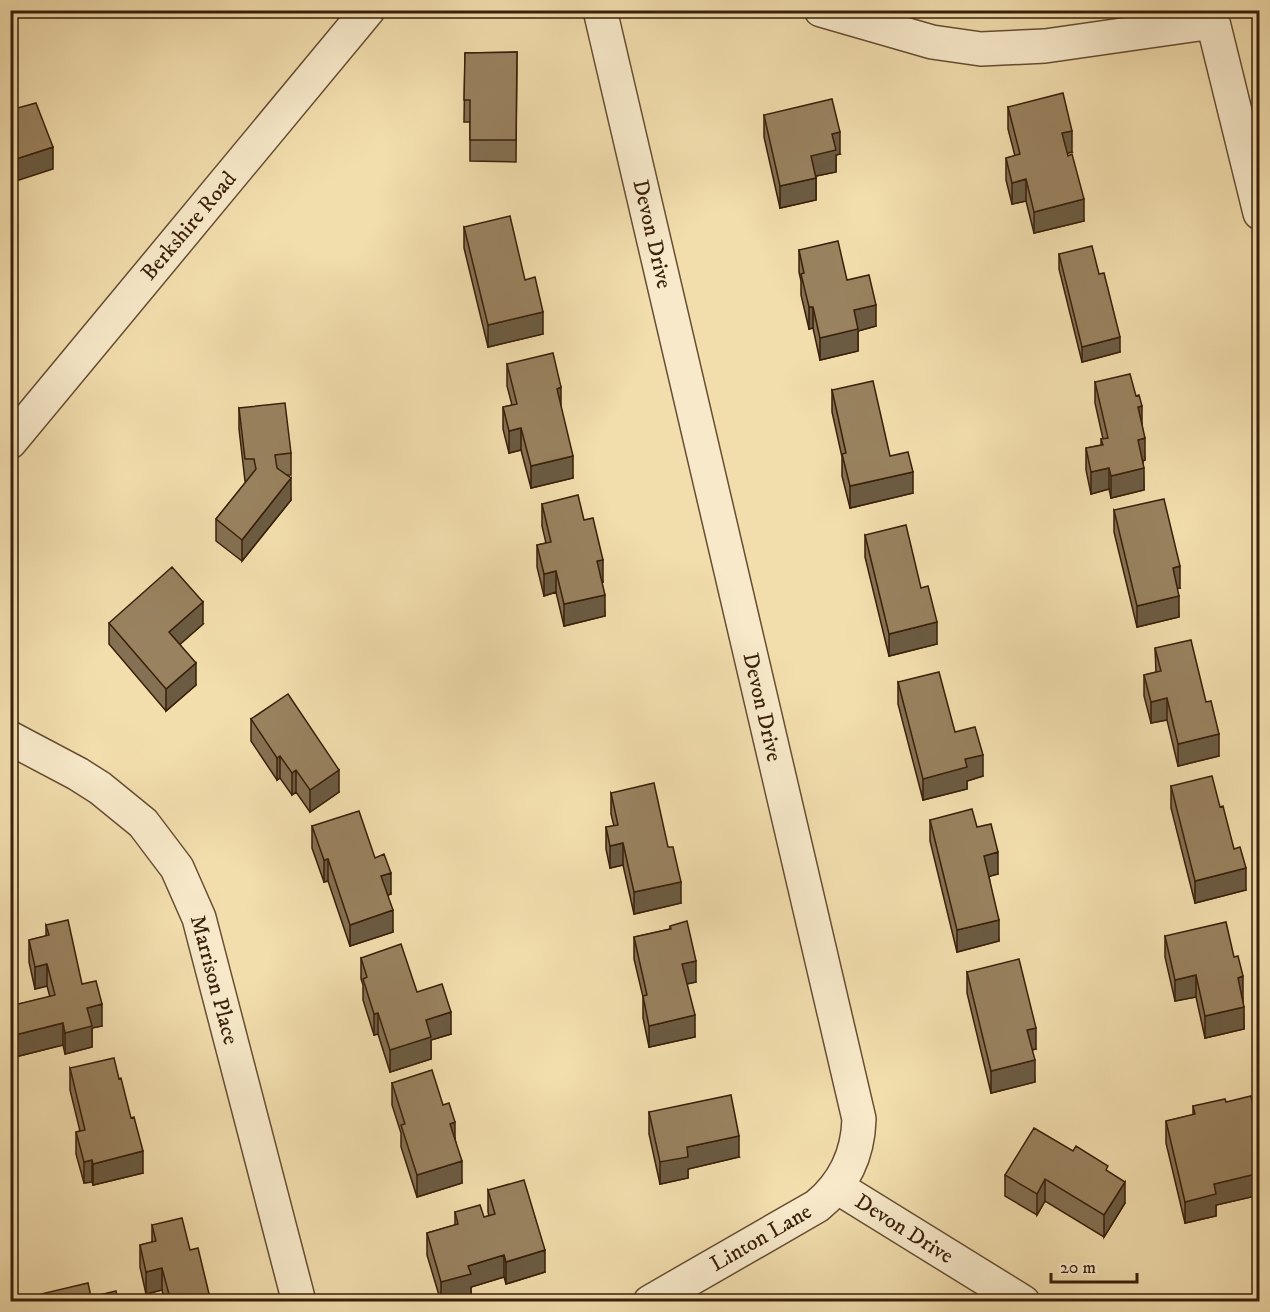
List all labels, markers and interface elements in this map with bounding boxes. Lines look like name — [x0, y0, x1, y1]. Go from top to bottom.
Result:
street label: Berkshire Road — [136, 166, 242, 286]
street label: Devon Drive — [626, 177, 678, 291]
street label: Devon Drive — [736, 650, 788, 764]
street label: Marrison Place — [184, 912, 244, 1048]
street label: Devon Drive — [850, 1188, 958, 1270]
street label: Linton Lane — [705, 1198, 817, 1278]
scale bar — [1051, 1246, 1136, 1284]
text: 20 m — [1060, 1257, 1096, 1279]

